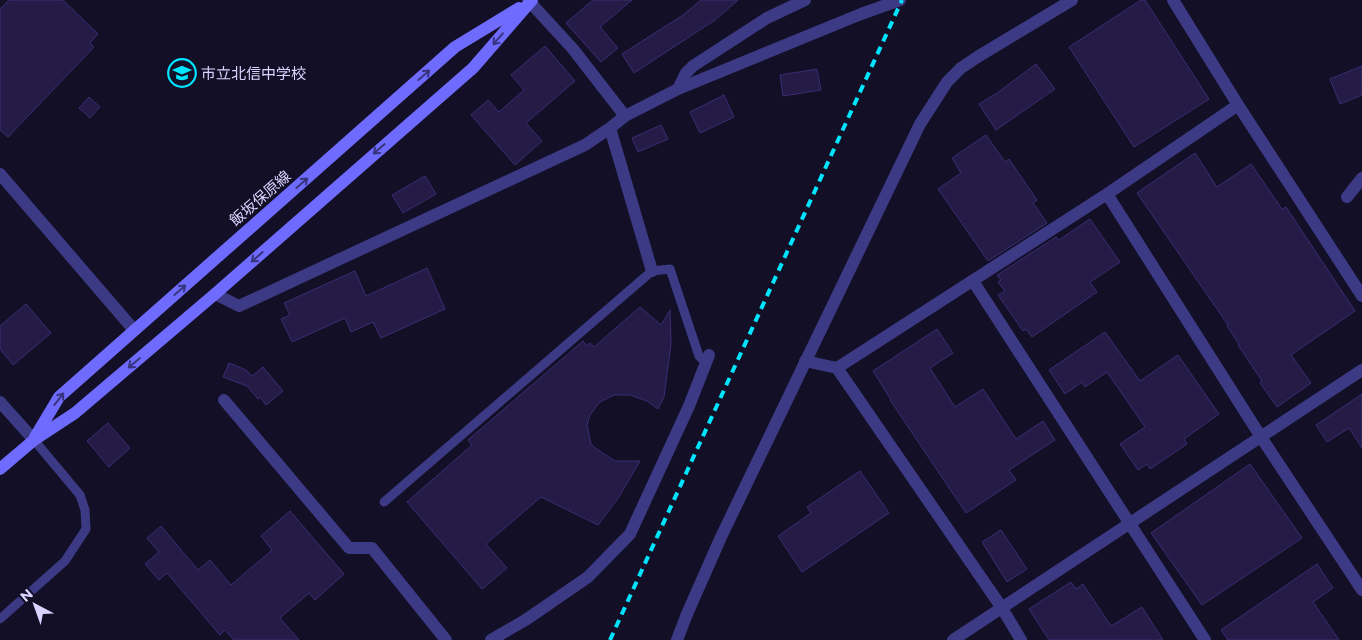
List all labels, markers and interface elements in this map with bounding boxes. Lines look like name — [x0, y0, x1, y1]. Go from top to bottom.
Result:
one-way arrow — [492, 32, 504, 45]
school or university icon: 市立北信中学校 — [167, 58, 197, 88]
place label: 市立北信中学校 — [201, 64, 306, 83]
one-way arrow — [417, 70, 430, 81]
one-way arrow — [373, 144, 386, 155]
street label: 飯坂保原線 — [225, 166, 295, 230]
one-way arrow — [295, 177, 308, 189]
one-way arrow — [251, 251, 264, 263]
one-way arrow — [173, 284, 186, 296]
one-way arrow — [128, 357, 141, 368]
one-way arrow — [53, 392, 64, 405]
north arrow — [10, 580, 60, 630]
text: N — [16, 585, 37, 606]

